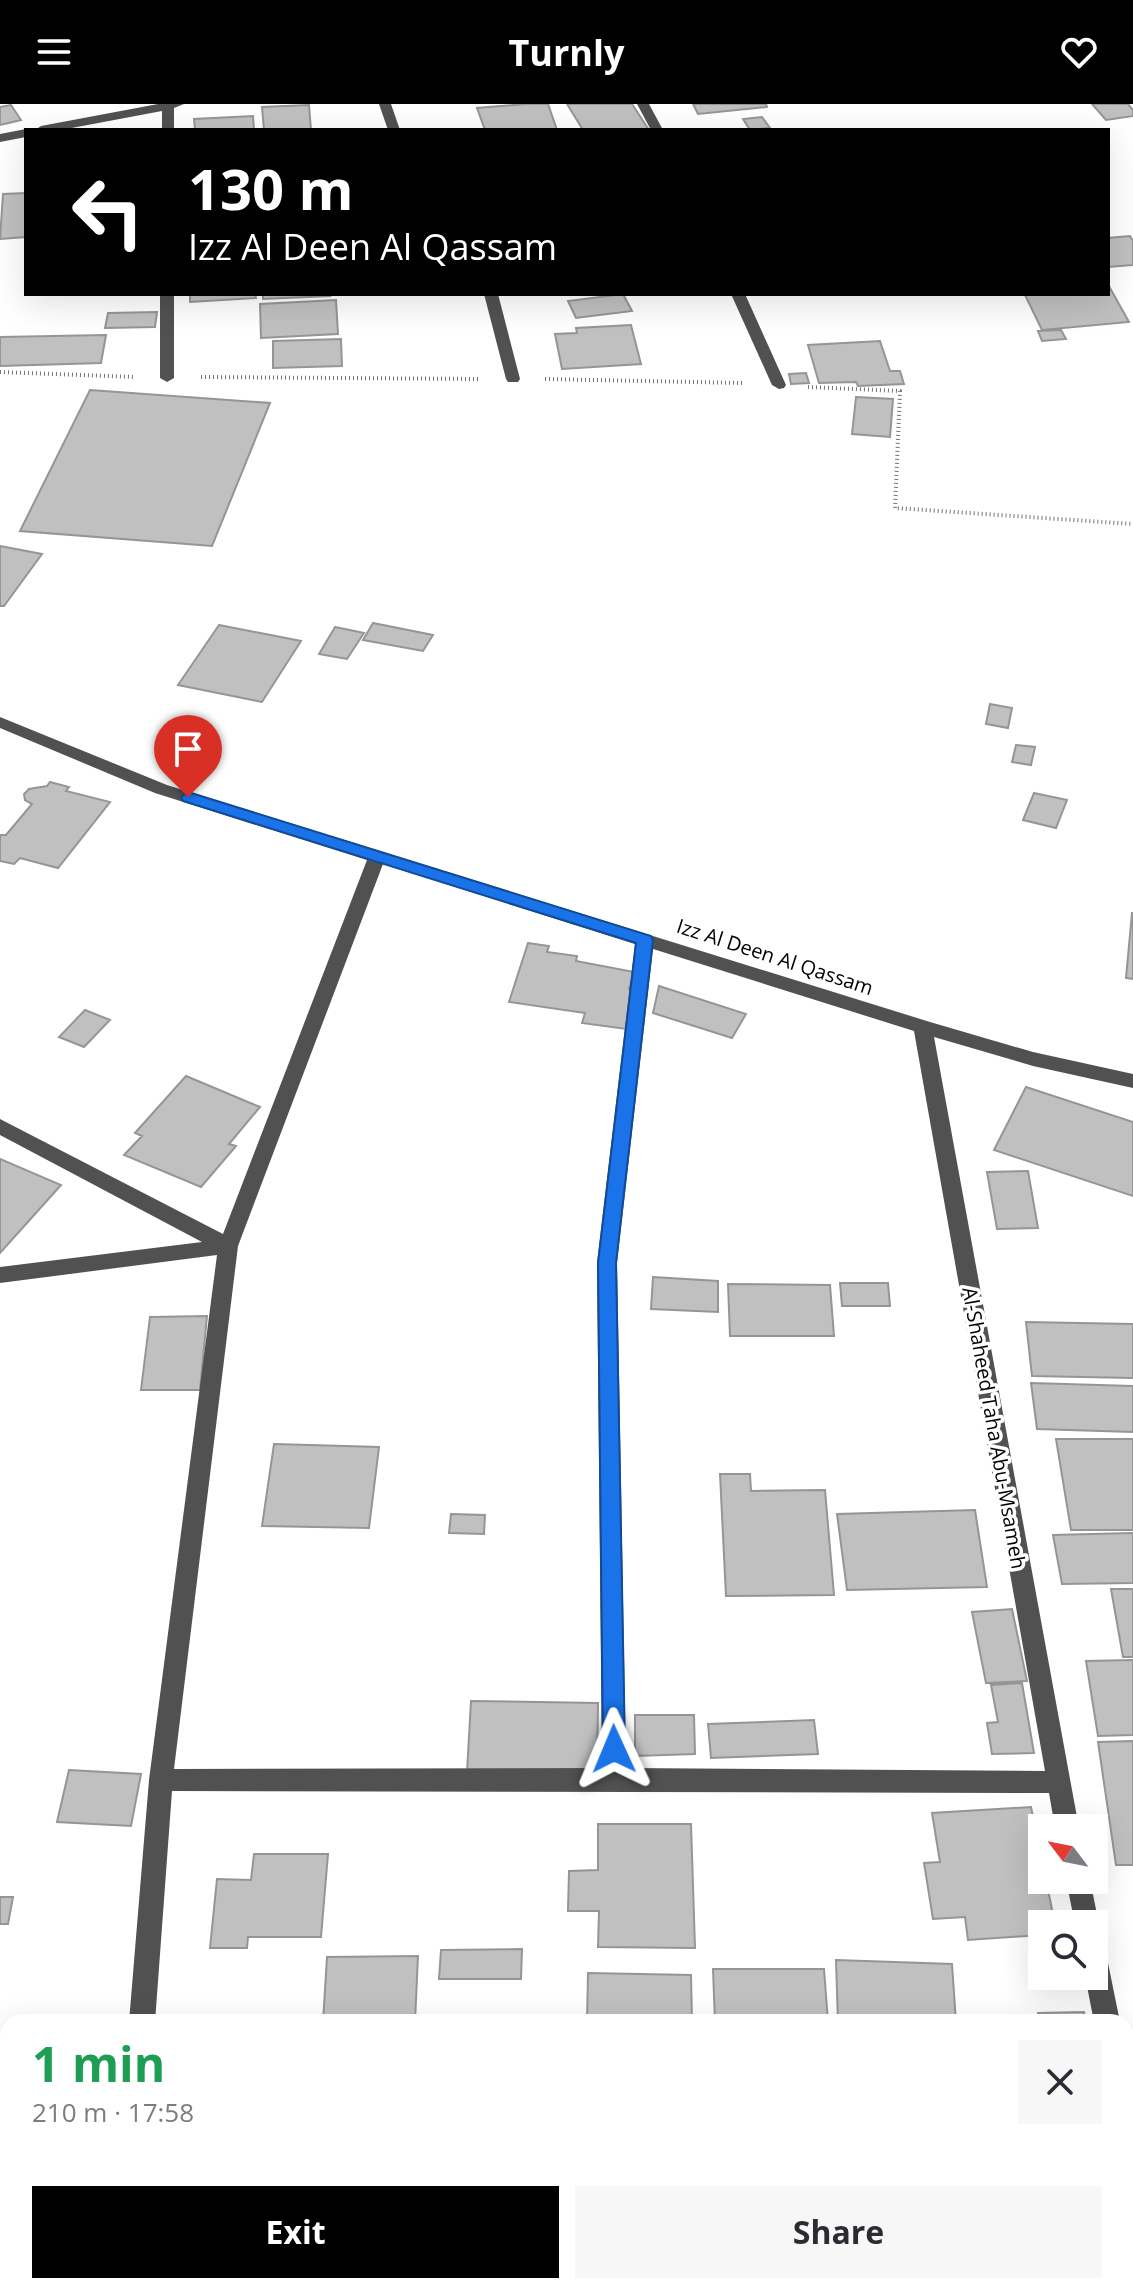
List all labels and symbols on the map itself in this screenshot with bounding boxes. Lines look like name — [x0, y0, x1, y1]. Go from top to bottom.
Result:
pin — [154, 715, 222, 797]
street label: Izz Al Deen Al Qassam — [673, 912, 877, 1001]
street label: Al-Shaheed Taha Abu-Msameh — [956, 1285, 1033, 1571]
position arrow — [572, 1707, 656, 1791]
north arrow — [1028, 1814, 1108, 1894]

